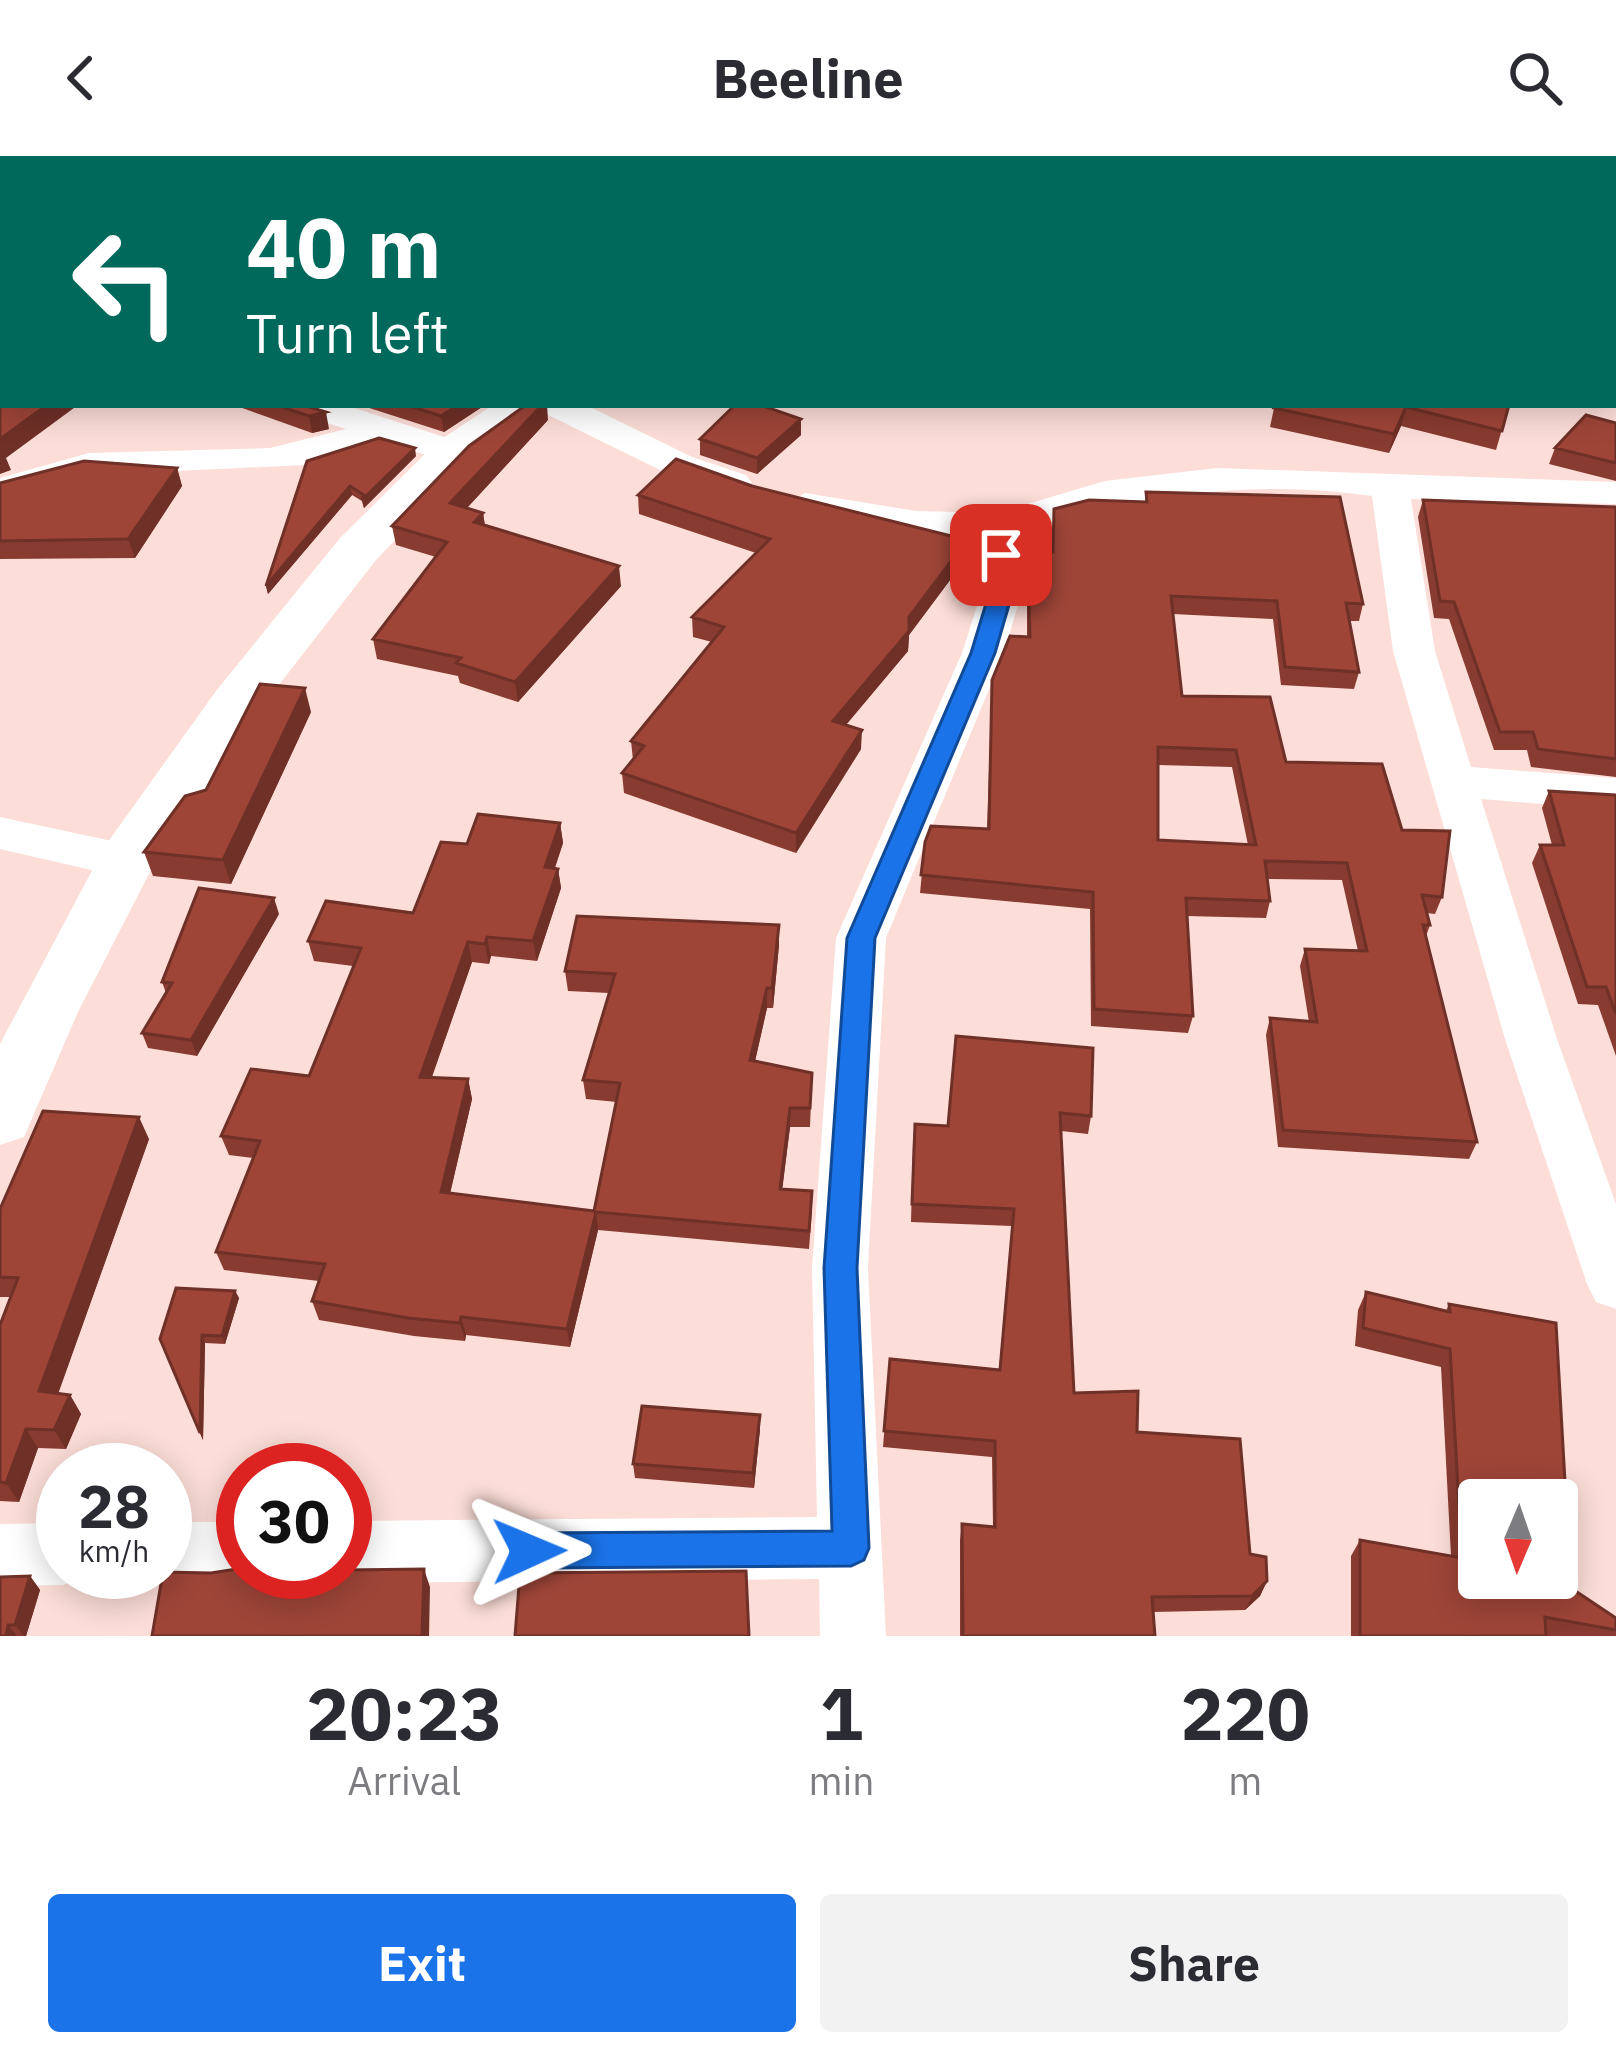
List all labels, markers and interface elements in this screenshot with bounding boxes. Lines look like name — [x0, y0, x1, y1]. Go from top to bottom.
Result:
text: Beeline — [712, 43, 904, 113]
icon: back — [48, 45, 114, 111]
icon: search — [1502, 45, 1568, 111]
text: 40 m — [246, 192, 442, 301]
icon: left — [48, 204, 204, 360]
text: Turn left — [246, 298, 449, 368]
pin — [950, 504, 1052, 606]
icon: arrive — [968, 522, 1034, 588]
speed limit sign: 30 — [216, 1443, 372, 1599]
text: 28 — [78, 1466, 150, 1545]
north arrow — [1458, 1479, 1578, 1599]
map controls — [1458, 1479, 1578, 1599]
position arrow — [466, 1488, 592, 1614]
text: km/h — [79, 1531, 149, 1570]
text: 20:23 — [306, 1666, 503, 1760]
text: 1 — [820, 1666, 863, 1760]
text: 220 — [1180, 1666, 1310, 1760]
text: Arrival — [347, 1755, 461, 1806]
text: min — [809, 1755, 874, 1806]
text: m — [1228, 1755, 1262, 1806]
button: Exit — [48, 1894, 796, 2032]
button: Share — [820, 1894, 1568, 2032]

